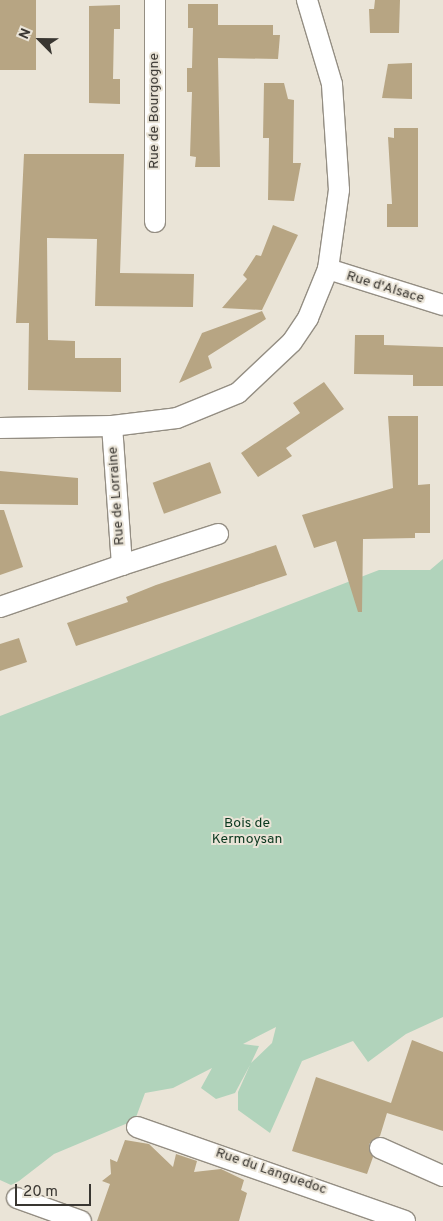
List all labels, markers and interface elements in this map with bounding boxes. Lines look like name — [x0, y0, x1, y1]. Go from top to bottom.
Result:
north arrow — [15, 15, 65, 65]
text: N — [16, 26, 36, 42]
street label: Rue de Bourgogne — [147, 53, 163, 169]
street label: Rue d'Alsace — [344, 268, 426, 308]
street label: Rue de Lorraine — [105, 446, 129, 546]
park label: Bois de Kermoysan — [212, 816, 282, 849]
street label: Rue du Languedoc — [213, 1145, 329, 1199]
scale bar — [18, 1174, 94, 1206]
text: 20 m — [23, 1183, 58, 1202]

